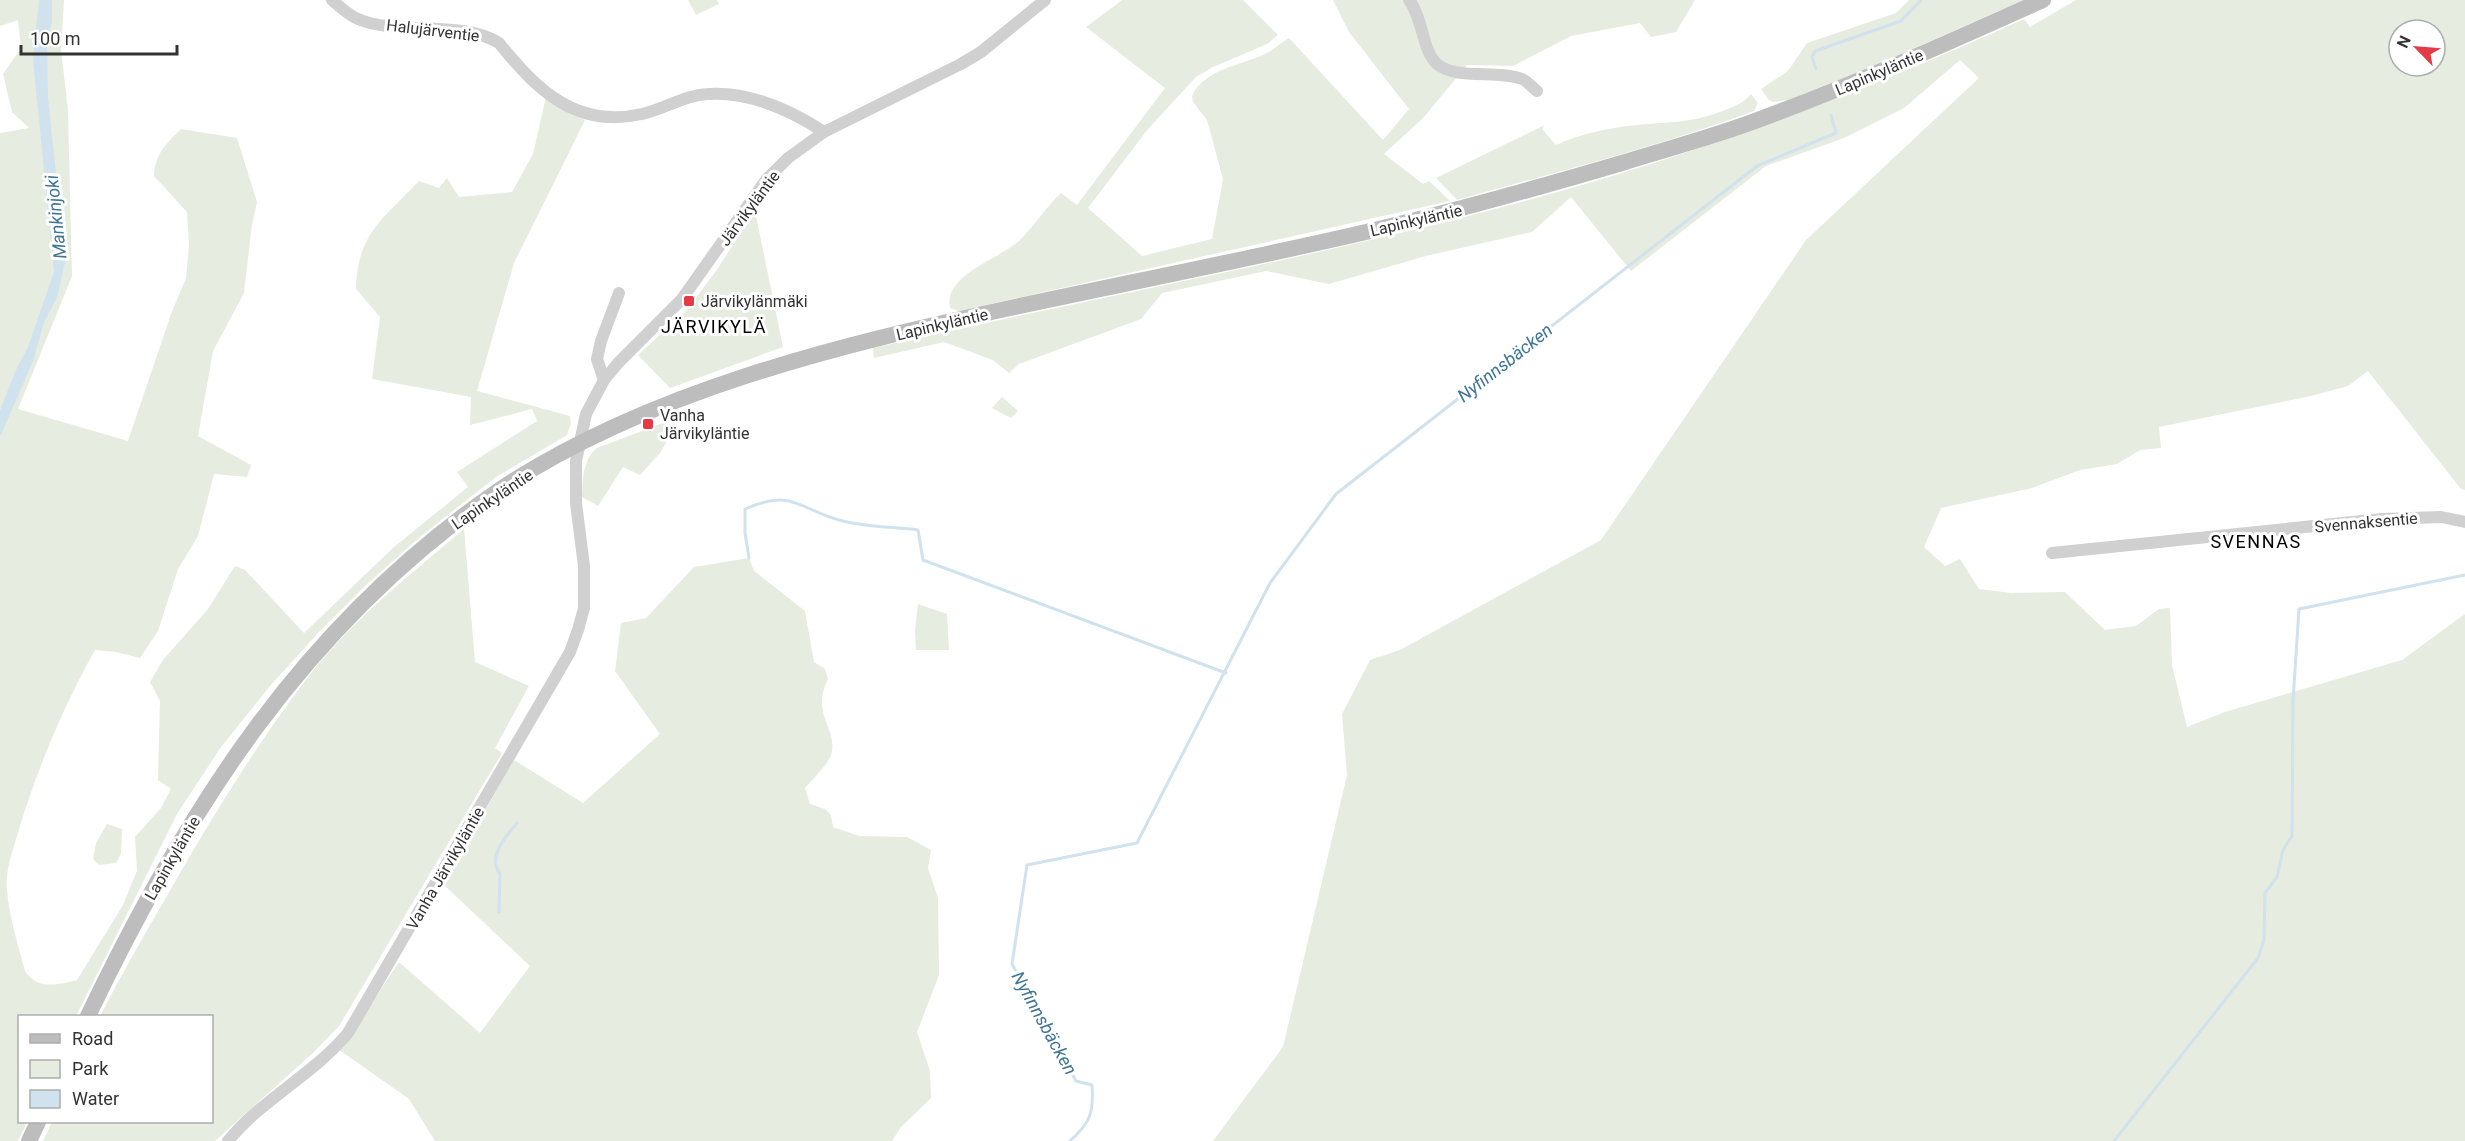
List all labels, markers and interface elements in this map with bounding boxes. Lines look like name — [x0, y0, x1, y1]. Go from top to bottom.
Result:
street label: Halujärventie — [385, 15, 480, 46]
scale bar — [21, 18, 177, 56]
north arrow — [2387, 18, 2447, 78]
text: 100 m — [30, 28, 81, 49]
text: N — [2393, 33, 2415, 51]
street label: Lapinkyläntie — [1832, 45, 1926, 100]
street label: Järvikyläntie — [715, 167, 784, 250]
water label: Mankinjoki — [41, 173, 70, 260]
street label: Lapinkyläntie — [1368, 201, 1464, 240]
place label: Järvikylänmäki — [701, 292, 808, 311]
marker: Järvikylänmäki — [682, 294, 696, 308]
street label: Lapinkyläntie — [894, 305, 990, 344]
district label: JÄRVIKYLÄ — [661, 316, 767, 337]
water label: Nyfinnsbäcken — [1453, 319, 1556, 406]
place label: Vanha Järvikyläntie — [660, 406, 749, 443]
marker: Vanha Järvikyläntie — [641, 417, 655, 431]
street label: Lapinkyläntie — [448, 465, 536, 534]
street label: Svennaksentie — [2314, 509, 2418, 536]
district label: SVENNAS — [2210, 531, 2302, 552]
street label: Vanha Järvikyläntie — [403, 804, 488, 933]
street label: Lapinkyläntie — [141, 813, 204, 904]
water label: Nyfinnsbäcken — [1007, 967, 1081, 1078]
legend — [18, 1015, 213, 1123]
text: Road — [72, 1028, 113, 1049]
text: Park — [72, 1058, 109, 1079]
text: Water — [72, 1088, 119, 1109]

